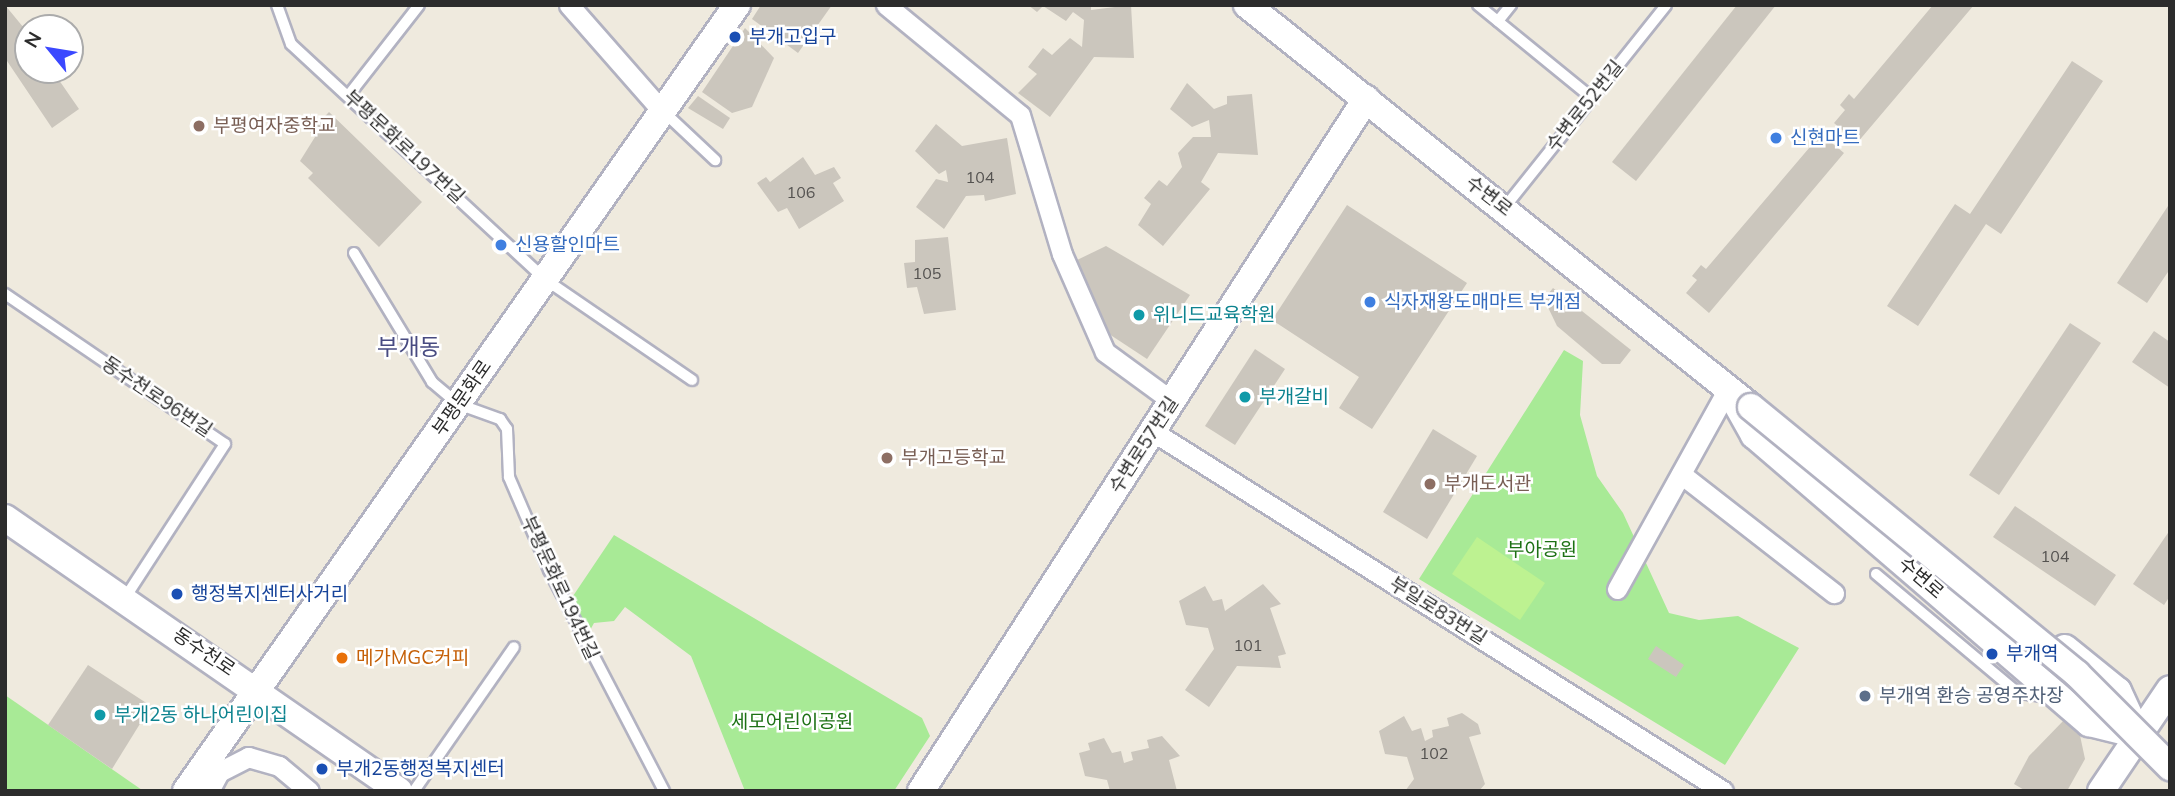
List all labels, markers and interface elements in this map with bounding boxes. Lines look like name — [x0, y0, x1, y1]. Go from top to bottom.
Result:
north arrow — [14, 14, 84, 84]
place label: 부개고입구 — [749, 26, 836, 48]
text: N — [19, 27, 47, 52]
marker: 부개고입구 — [727, 29, 743, 45]
street label: 수변로52번길 — [1541, 56, 1629, 156]
street label: 부평문화로197번길 — [339, 85, 469, 209]
place label: 부평여자중학교 — [213, 115, 335, 137]
marker: 부평여자중학교 — [191, 118, 207, 134]
place label: 신현마트 — [1790, 127, 1860, 149]
marker: 신현마트 — [1768, 130, 1784, 146]
house number: 104 — [966, 167, 994, 187]
street label: 수변로 — [1461, 171, 1517, 221]
house number: 106 — [787, 182, 815, 202]
place label: 신용할인마트 — [515, 234, 620, 256]
marker: 신용할인마트 — [493, 237, 509, 253]
house number: 105 — [913, 263, 941, 283]
place label: 식자재왕도매마트 부개점 — [1384, 291, 1581, 313]
marker: 식자재왕도매마트 부개점 — [1362, 294, 1378, 310]
place label: 위니드교육학원 — [1153, 304, 1275, 326]
marker: 위니드교육학원 — [1131, 307, 1147, 323]
district label: 부개동 — [377, 333, 441, 361]
street label: 동수천로96번길 — [98, 352, 216, 442]
street label: 부평문화로 — [428, 356, 496, 440]
place label: 부개갈비 — [1259, 386, 1329, 408]
marker: 부개갈비 — [1237, 389, 1253, 405]
street label: 수변로57번길 — [1104, 393, 1184, 497]
place label: 부개고등학교 — [901, 447, 1006, 469]
marker: 부개고등학교 — [879, 450, 895, 466]
place label: 부개도서관 — [1444, 473, 1531, 495]
marker: 부개도서관 — [1422, 476, 1438, 492]
street label: 부평문화로194번길 — [517, 512, 603, 664]
park label: 부아공원 — [1507, 539, 1577, 561]
house number: 104 — [2041, 546, 2069, 566]
street label: 수변로 — [1894, 552, 1948, 604]
street label: 부일로83번길 — [1385, 572, 1491, 650]
place label: 행정복지센터사거리 — [191, 583, 348, 605]
marker: 행정복지센터사거리 — [169, 586, 185, 602]
street label: 동수천로 — [169, 623, 239, 681]
house number: 101 — [1234, 635, 1262, 655]
place label: 부개역 — [2006, 643, 2058, 665]
marker: 부개역 — [1984, 646, 2000, 662]
place label: 메가MGC커피 — [356, 647, 469, 669]
marker: 메가MGC커피 — [334, 650, 350, 666]
place label: 부개역 환승 공영주차장 — [1879, 685, 2064, 707]
marker: 부개역 환승 공영주차장 — [1857, 688, 1873, 704]
place label: 부개2동 하나어린이집 — [114, 704, 288, 726]
marker: 부개2동 하나어린이집 — [92, 707, 108, 723]
park label: 세모어린이공원 — [731, 711, 853, 733]
house number: 102 — [1420, 743, 1448, 763]
place label: 부개2동행정복지센터 — [336, 758, 505, 780]
marker: 부개2동행정복지센터 — [314, 761, 330, 777]

